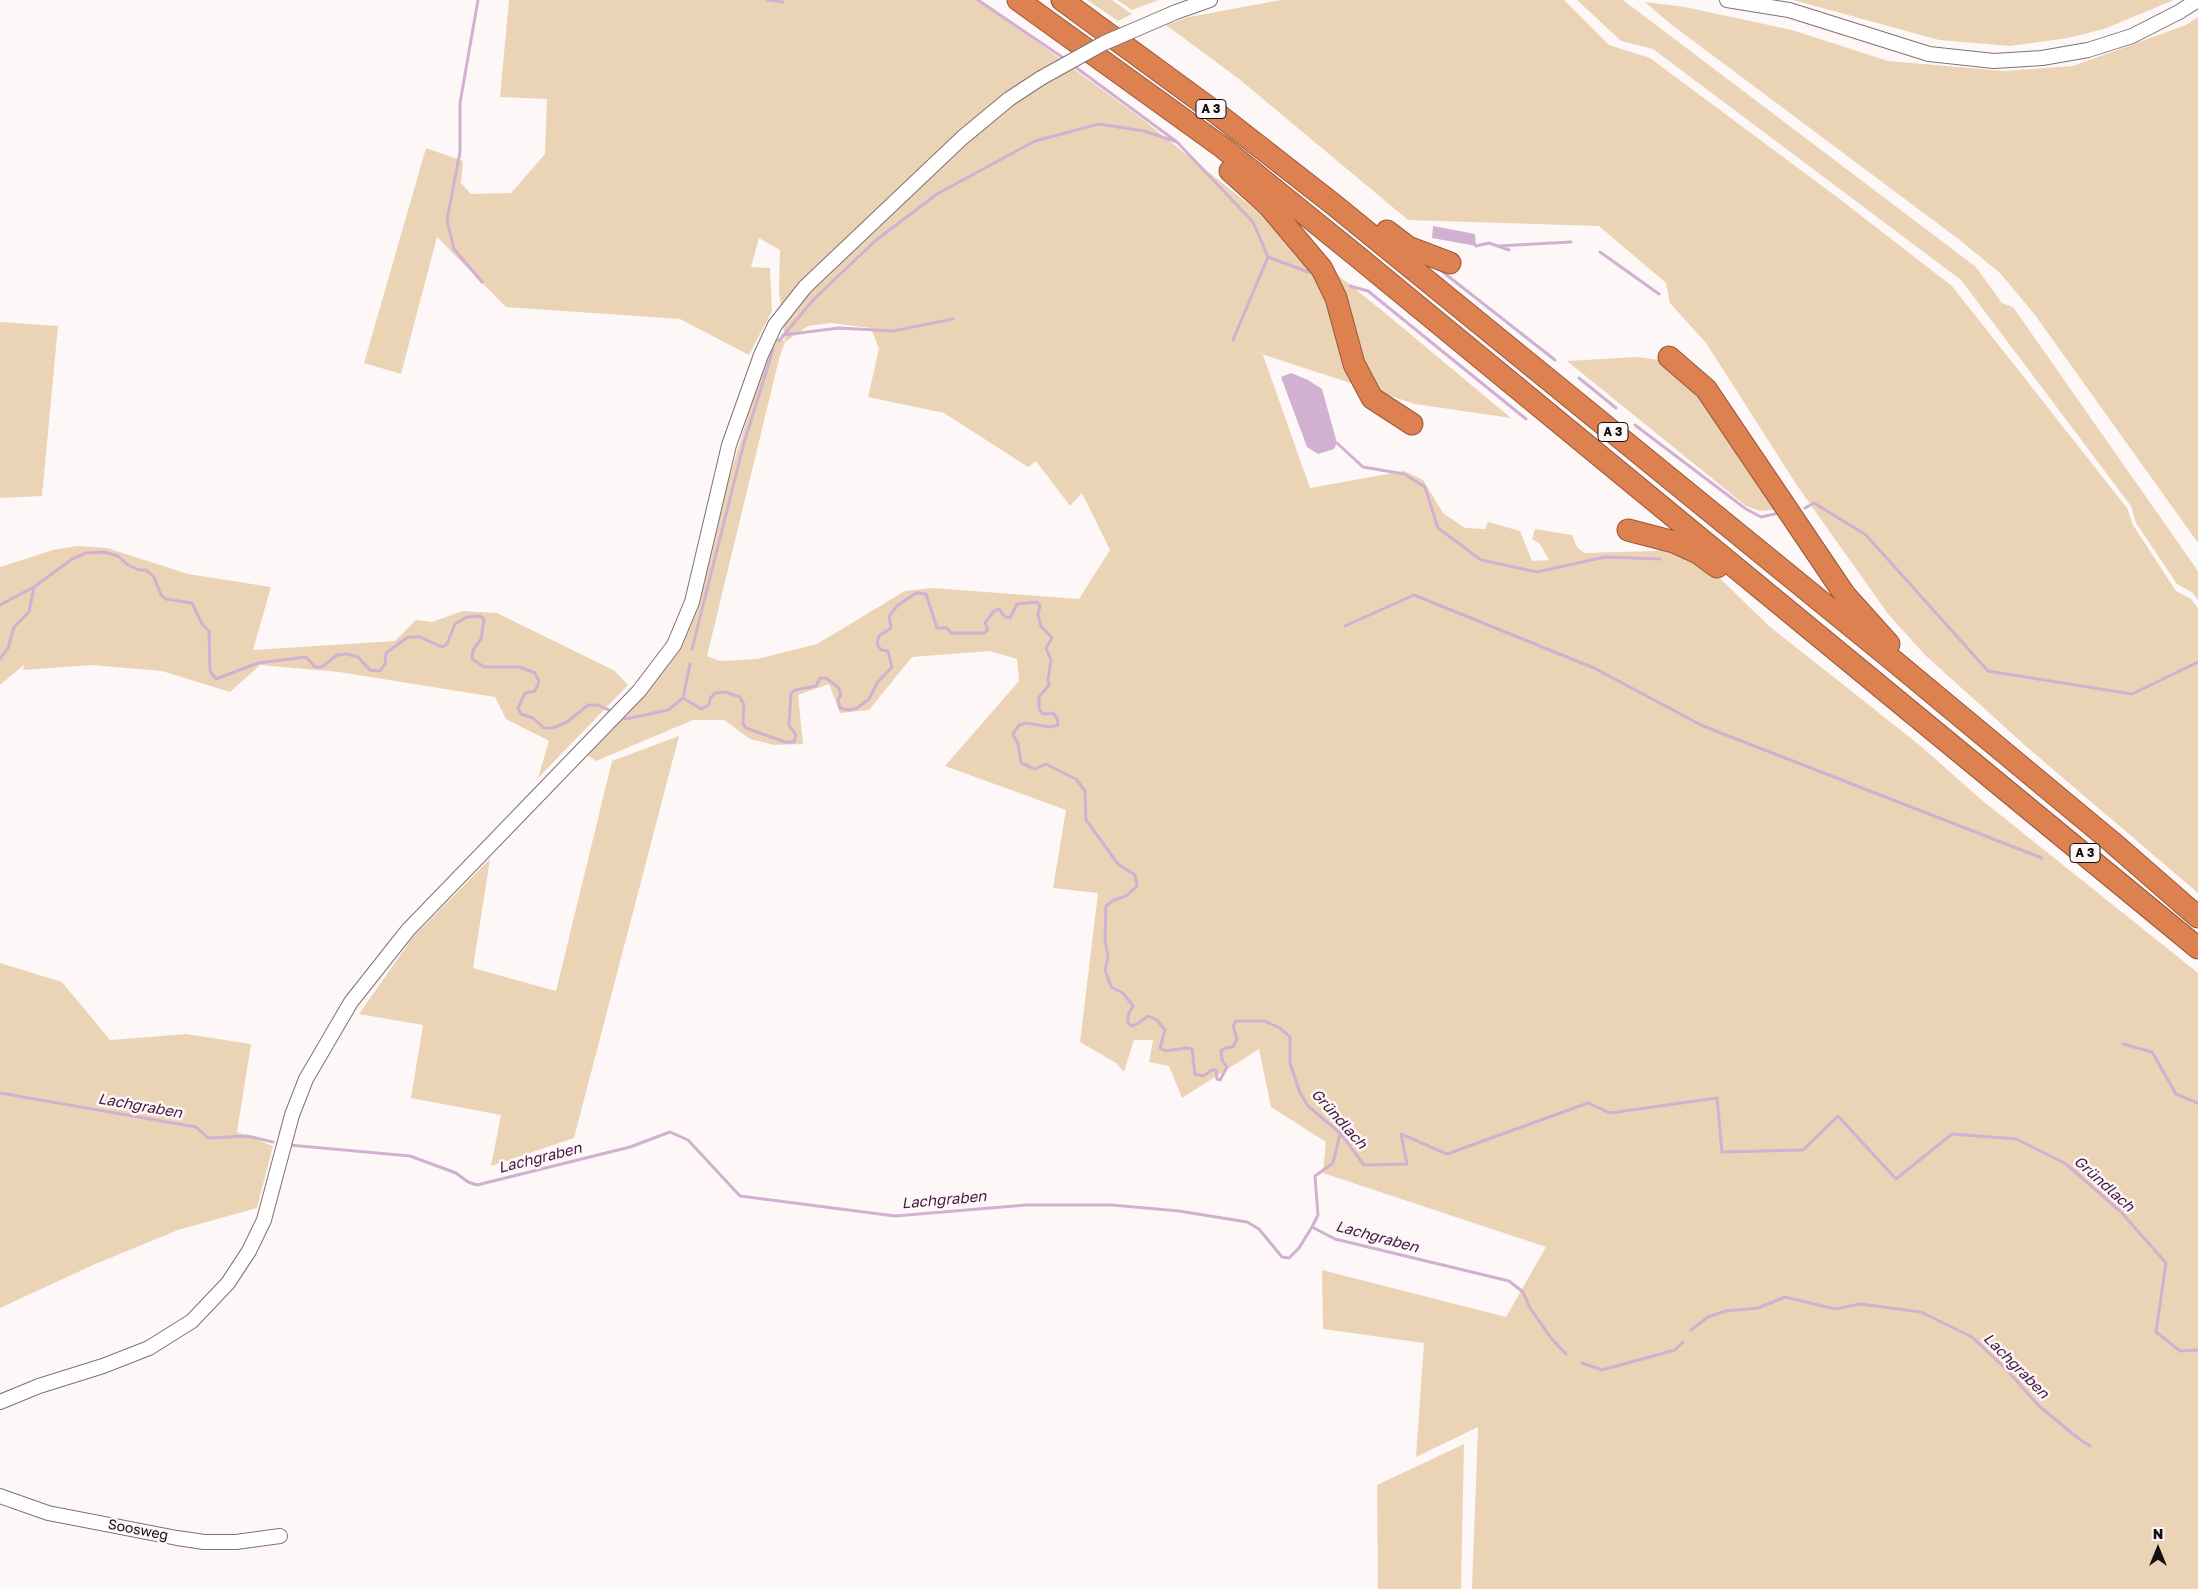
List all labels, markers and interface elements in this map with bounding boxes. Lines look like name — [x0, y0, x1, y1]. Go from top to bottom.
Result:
road number: A 3 — [1196, 100, 1226, 118]
road number: A 3 — [1598, 422, 1628, 442]
road number: A 3 — [2070, 844, 2100, 862]
water label: Gründlach — [1307, 1085, 1371, 1153]
water label: Lachgraben — [97, 1090, 183, 1122]
water label: Lachgraben — [497, 1139, 583, 1177]
water label: Gründlach — [2070, 1152, 2138, 1216]
water label: Lachgraben — [901, 1187, 987, 1213]
water label: Lachgraben — [1334, 1217, 1420, 1257]
water label: Lachgraben — [1980, 1330, 2052, 1402]
street label: Soosweg — [106, 1516, 170, 1544]
north arrow — [2133, 1524, 2183, 1574]
text: N — [2153, 1525, 2163, 1542]

